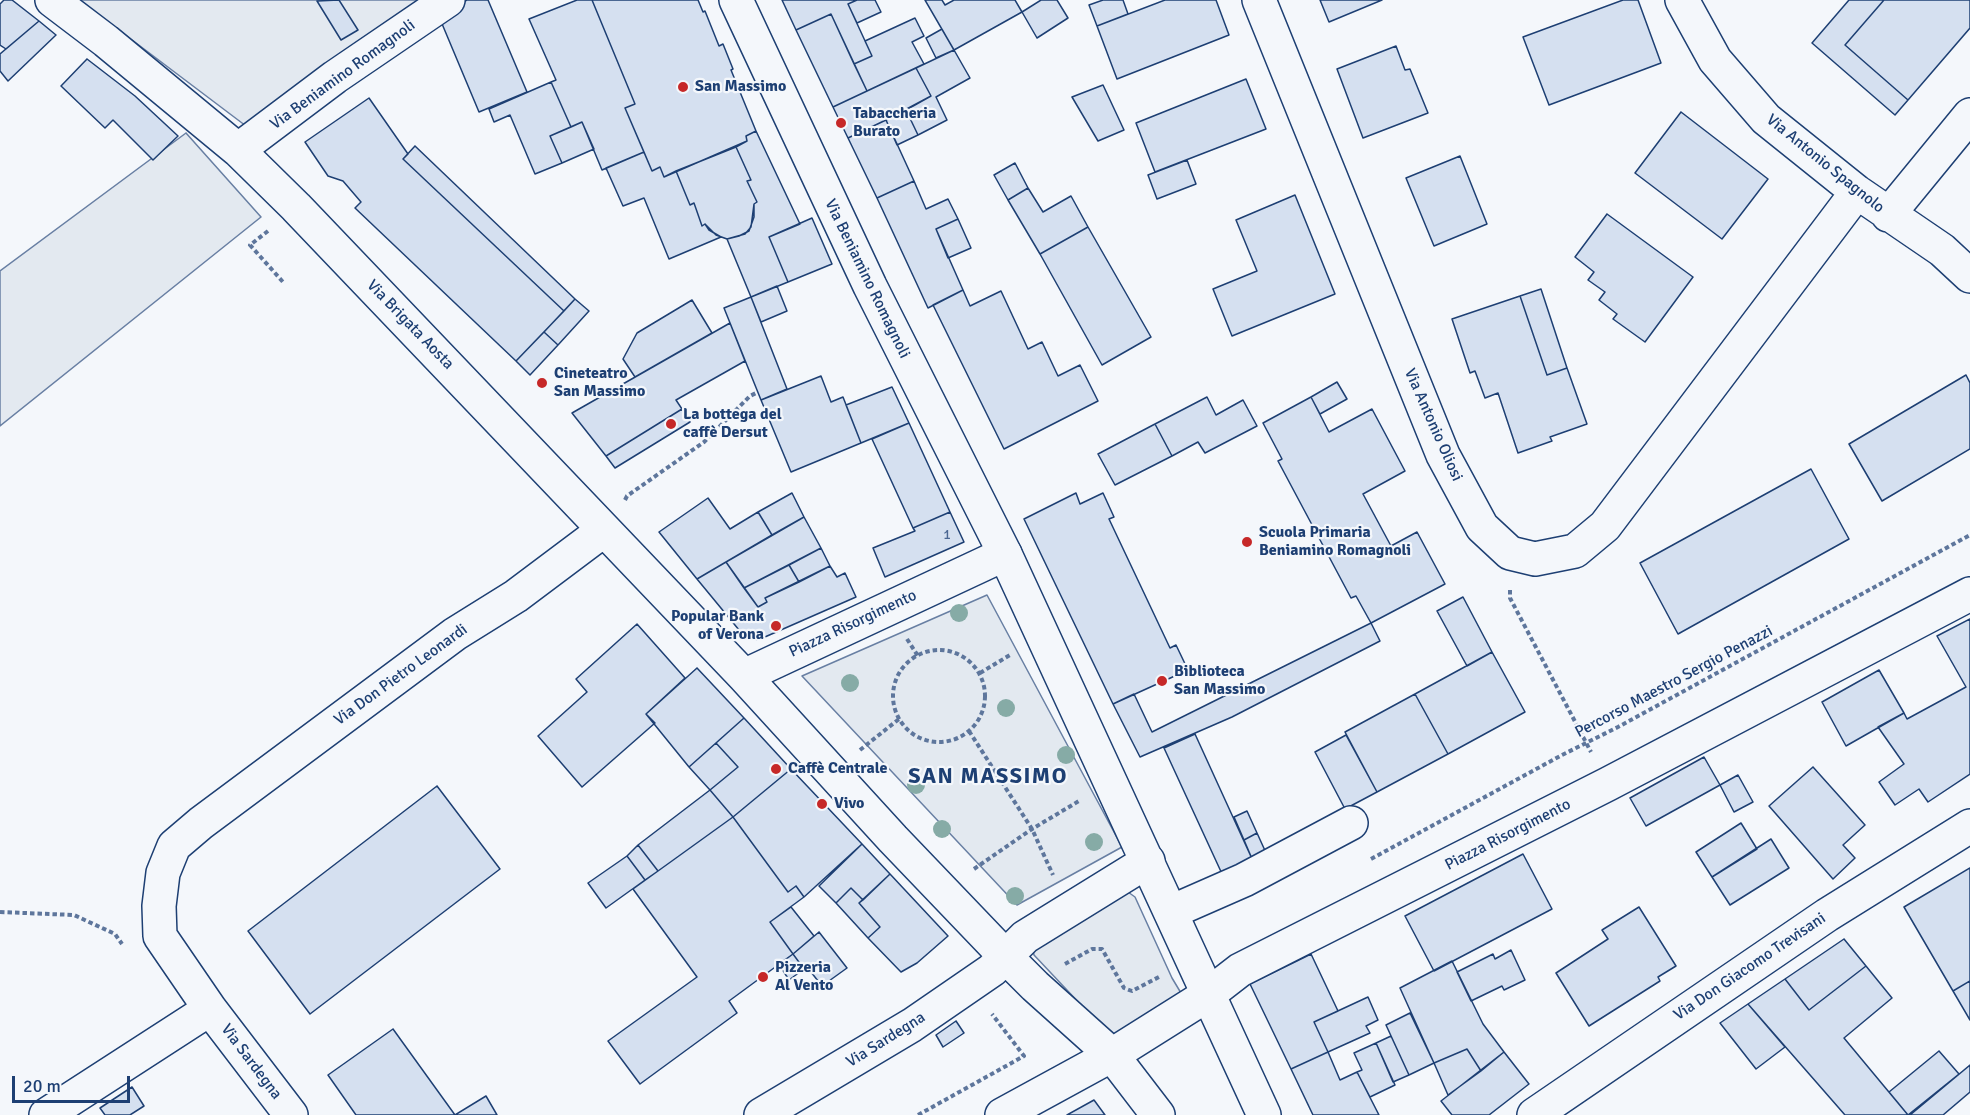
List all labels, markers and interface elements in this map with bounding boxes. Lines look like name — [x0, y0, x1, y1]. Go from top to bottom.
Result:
street label: Via Beniamino Romagnoli — [267, 16, 419, 134]
place label: San Massimo — [695, 77, 786, 97]
marker: San Massimo — [676, 80, 690, 94]
place label: Tabaccheria Burato — [853, 104, 936, 142]
street label: Via Antonio Spagnolo — [1762, 111, 1888, 217]
marker: Tabaccheria Burato — [834, 116, 848, 130]
street label: Via Beniamino Romagnoli — [820, 196, 914, 362]
street label: Via Brigata Aosta — [362, 276, 458, 374]
place label: Cineteatro San Massimo — [554, 364, 645, 402]
street label: Via Antonio Oliosi — [1400, 366, 1466, 484]
marker: Cineteatro San Massimo — [535, 376, 549, 390]
place label: La bottega del caffè Dersut — [683, 405, 782, 443]
marker: La bottega del caffè Dersut — [664, 417, 678, 431]
place label: Scuola Primaria Beniamino Romagnoli — [1259, 523, 1411, 561]
house number: 1 — [943, 527, 951, 543]
marker: Scuola Primaria Beniamino Romagnoli — [1240, 535, 1254, 549]
street label: Piazza Risorgimento — [786, 586, 920, 662]
place label: Popular Bank of Verona — [671, 607, 764, 645]
marker: Popular Bank of Verona — [769, 619, 783, 633]
street label: Via Don Pietro Leonardi — [331, 620, 471, 730]
street label: Percorso Maestro Sergio Penazzi — [1572, 622, 1776, 742]
place label: Biblioteca San Massimo — [1174, 662, 1265, 700]
marker: Biblioteca San Massimo — [1155, 674, 1169, 688]
place label: Caffè Centrale — [788, 759, 888, 779]
marker: Caffè Centrale — [769, 762, 783, 776]
district label: SAN MASSIMO — [908, 764, 1068, 790]
place label: Vivo — [834, 794, 864, 814]
street label: Piazza Risorgimento — [1442, 795, 1574, 875]
marker: Vivo — [815, 797, 829, 811]
street label: Via Don Giacomo Trevisani — [1670, 909, 1830, 1025]
place label: Pizzeria Al Vento — [775, 958, 833, 996]
marker: Pizzeria Al Vento — [756, 970, 770, 984]
street label: Via Sardegna — [843, 1008, 929, 1072]
street label: Via Sardegna — [216, 1020, 286, 1104]
scale bar — [15, 1064, 134, 1102]
text: 20 m — [23, 1075, 61, 1097]

